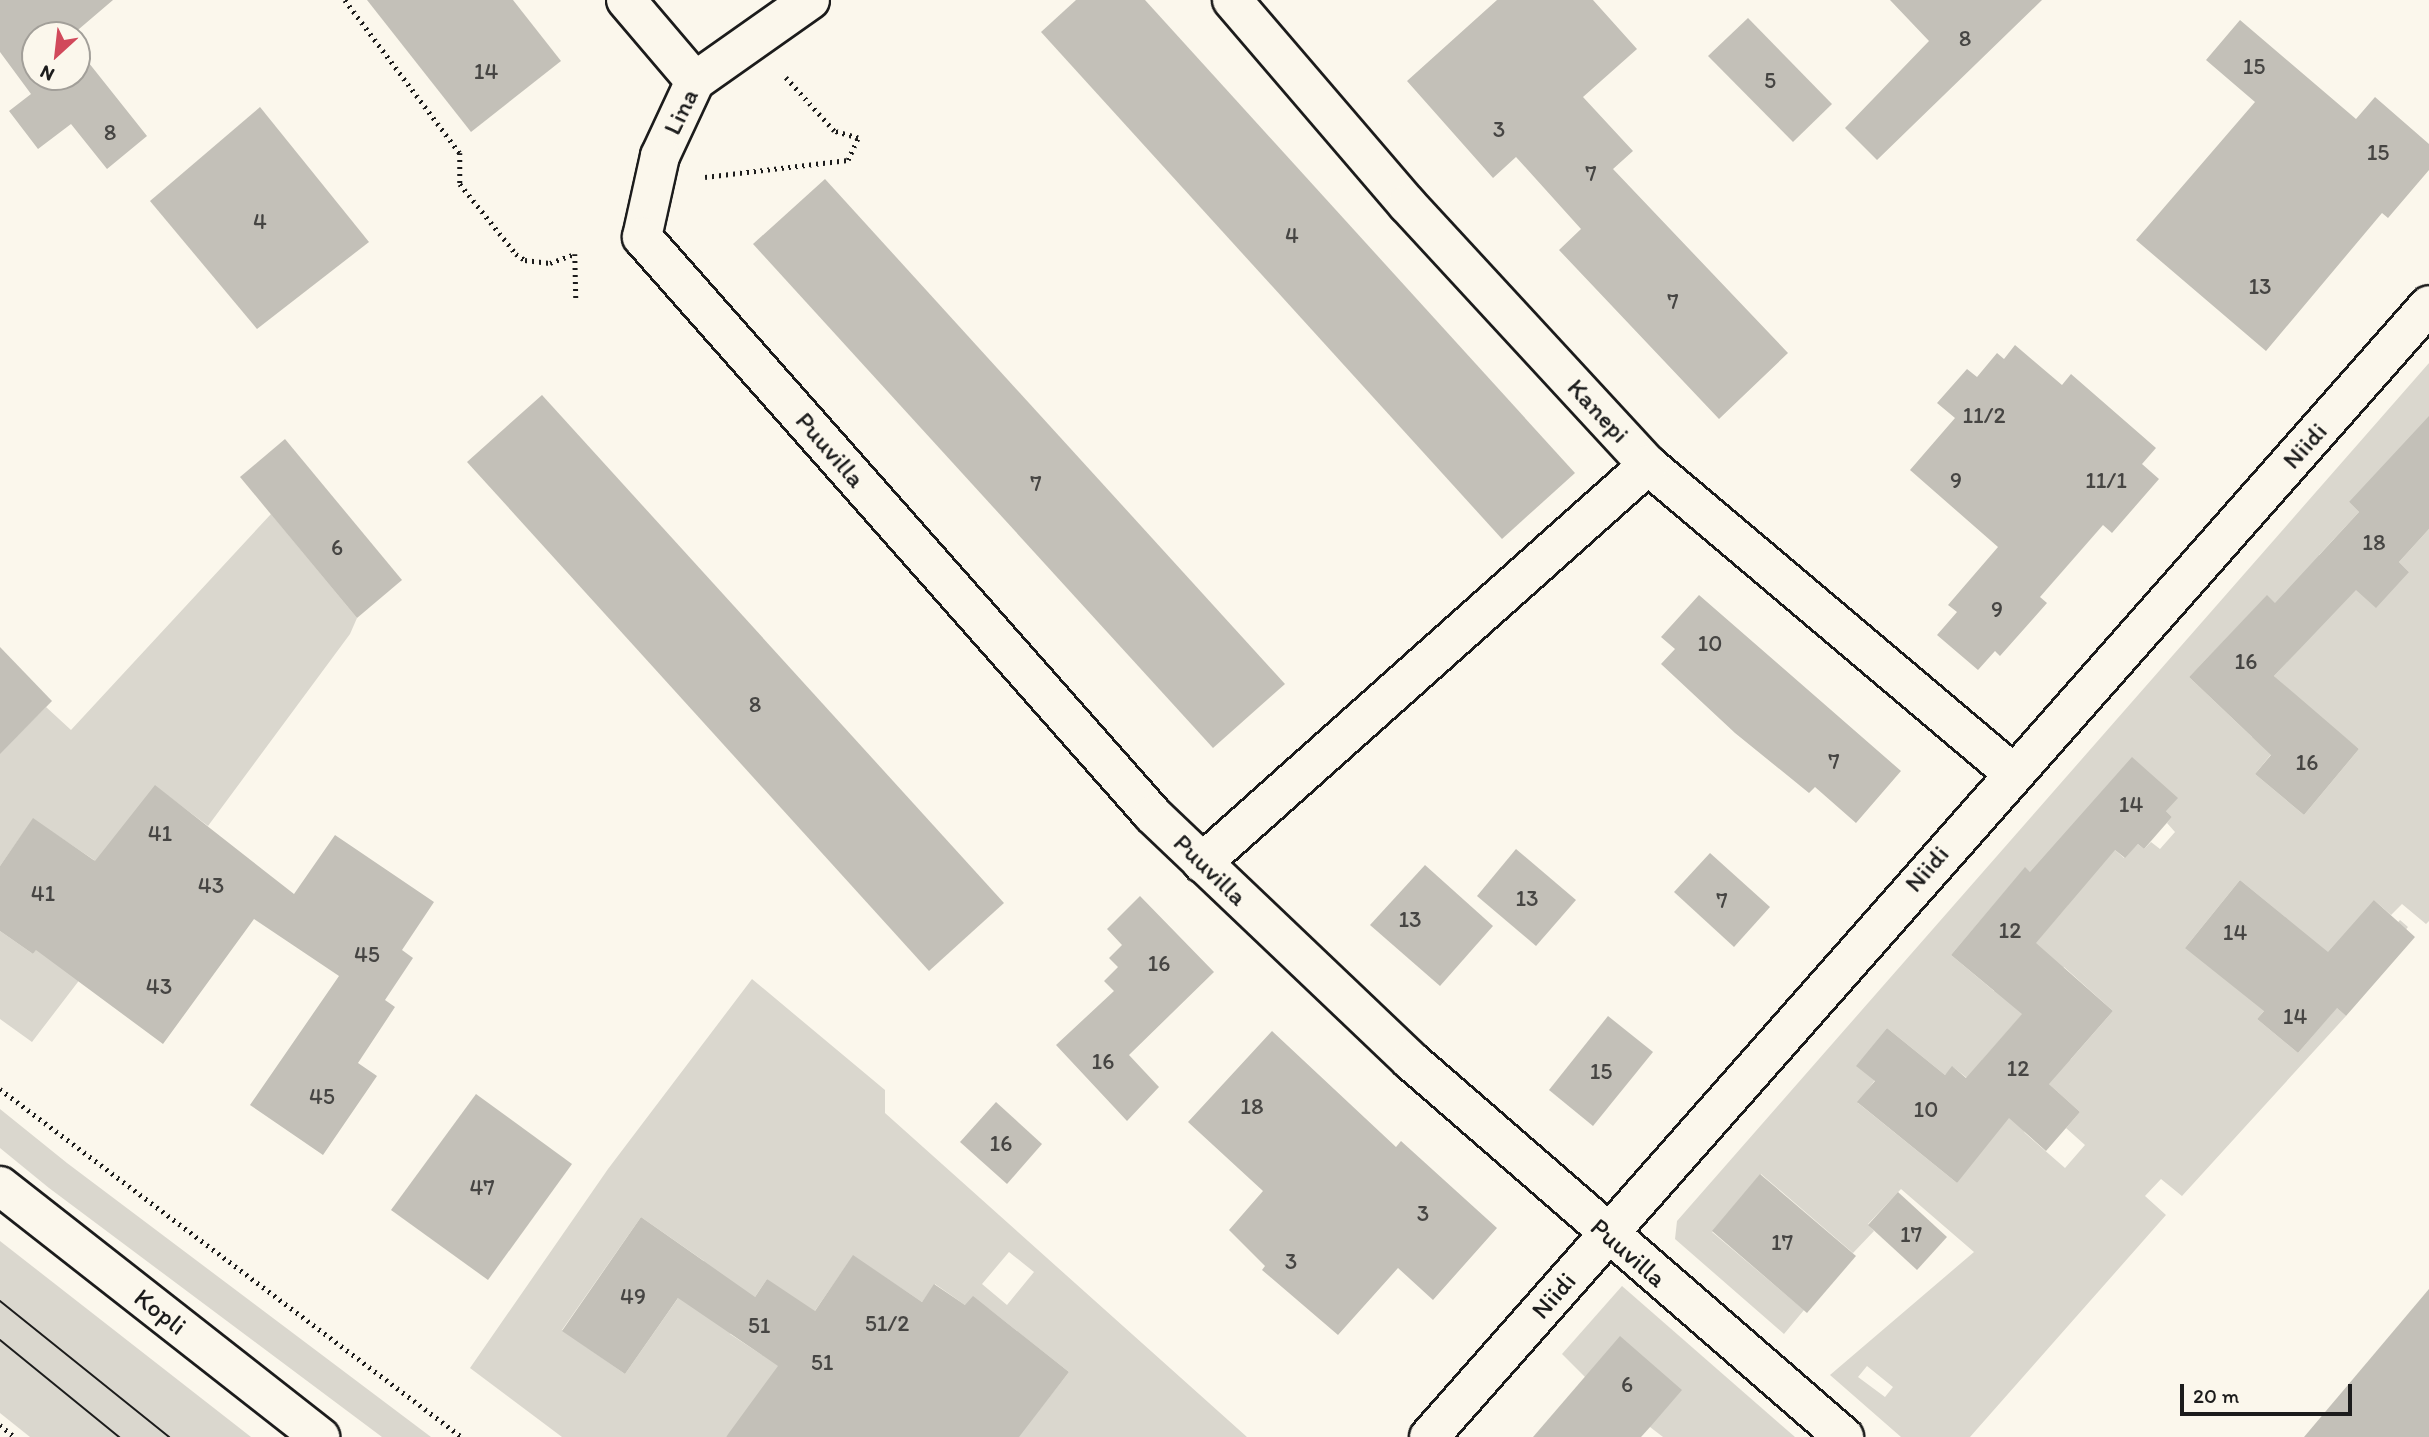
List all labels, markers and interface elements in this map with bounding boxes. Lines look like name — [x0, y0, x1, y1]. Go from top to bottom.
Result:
north arrow — [21, 21, 91, 91]
house number: 8 — [1959, 24, 1971, 52]
house number: 15 — [2243, 52, 2265, 80]
house number: 14 — [474, 57, 498, 85]
text: N — [36, 60, 58, 87]
house number: 5 — [1764, 66, 1776, 94]
street label: Lina — [657, 84, 705, 140]
house number: 3 — [1493, 115, 1505, 143]
house number: 8 — [104, 118, 116, 146]
house number: 15 — [2367, 138, 2389, 166]
house number: 7 — [1585, 159, 1597, 187]
house number: 4 — [253, 207, 267, 235]
house number: 4 — [1285, 221, 1299, 249]
house number: 13 — [2248, 272, 2272, 300]
house number: 7 — [1667, 287, 1679, 315]
street label: Kanepi — [1560, 372, 1636, 450]
house number: 11/2 — [1962, 401, 2006, 429]
street label: Puuvilla — [789, 406, 871, 494]
street label: Niidi — [2276, 416, 2334, 476]
house number: 9 — [1950, 466, 1962, 494]
house number: 11/1 — [2085, 466, 2127, 494]
house number: 7 — [1030, 469, 1042, 497]
house number: 18 — [2362, 528, 2386, 556]
house number: 6 — [331, 533, 343, 561]
house number: 9 — [1991, 595, 2003, 623]
house number: 10 — [1698, 629, 1722, 657]
house number: 16 — [2235, 647, 2257, 675]
house number: 8 — [749, 690, 761, 718]
house number: 7 — [1828, 747, 1840, 775]
house number: 16 — [2296, 748, 2318, 776]
house number: 14 — [2119, 790, 2143, 818]
house number: 41 — [148, 819, 172, 847]
street label: Puuvilla — [1167, 827, 1253, 913]
street label: Niidi — [1898, 839, 1956, 899]
house number: 43 — [198, 871, 224, 899]
house number: 41 — [31, 879, 55, 907]
house number: 13 — [1515, 884, 1539, 912]
house number: 7 — [1716, 886, 1728, 914]
house number: 13 — [1398, 905, 1422, 933]
house number: 12 — [1999, 916, 2021, 944]
house number: 14 — [2223, 918, 2247, 946]
house number: 45 — [354, 940, 380, 968]
house number: 16 — [1148, 949, 1170, 977]
house number: 43 — [146, 972, 172, 1000]
house number: 14 — [2283, 1002, 2307, 1030]
house number: 16 — [1092, 1047, 1114, 1075]
house number: 12 — [2007, 1054, 2029, 1082]
house number: 15 — [1590, 1057, 1612, 1085]
house number: 45 — [309, 1082, 335, 1110]
house number: 18 — [1240, 1092, 1264, 1120]
house number: 10 — [1914, 1095, 1938, 1123]
house number: 16 — [990, 1129, 1012, 1157]
house number: 47 — [469, 1173, 495, 1201]
house number: 3 — [1417, 1199, 1429, 1227]
street label: Puuvilla — [1584, 1212, 1672, 1294]
house number: 17 — [1900, 1220, 1922, 1248]
house number: 17 — [1771, 1228, 1793, 1256]
house number: 3 — [1285, 1247, 1297, 1275]
street label: Niidi — [1525, 1266, 1583, 1326]
street label: Kopli — [128, 1282, 192, 1342]
house number: 49 — [620, 1282, 646, 1310]
house number: 51/2 — [865, 1309, 909, 1337]
house number: 51 — [748, 1311, 770, 1339]
house number: 51 — [811, 1348, 833, 1376]
house number: 6 — [1621, 1370, 1633, 1398]
scale bar — [2184, 1370, 2356, 1414]
text: 20 m — [2193, 1383, 2239, 1408]

